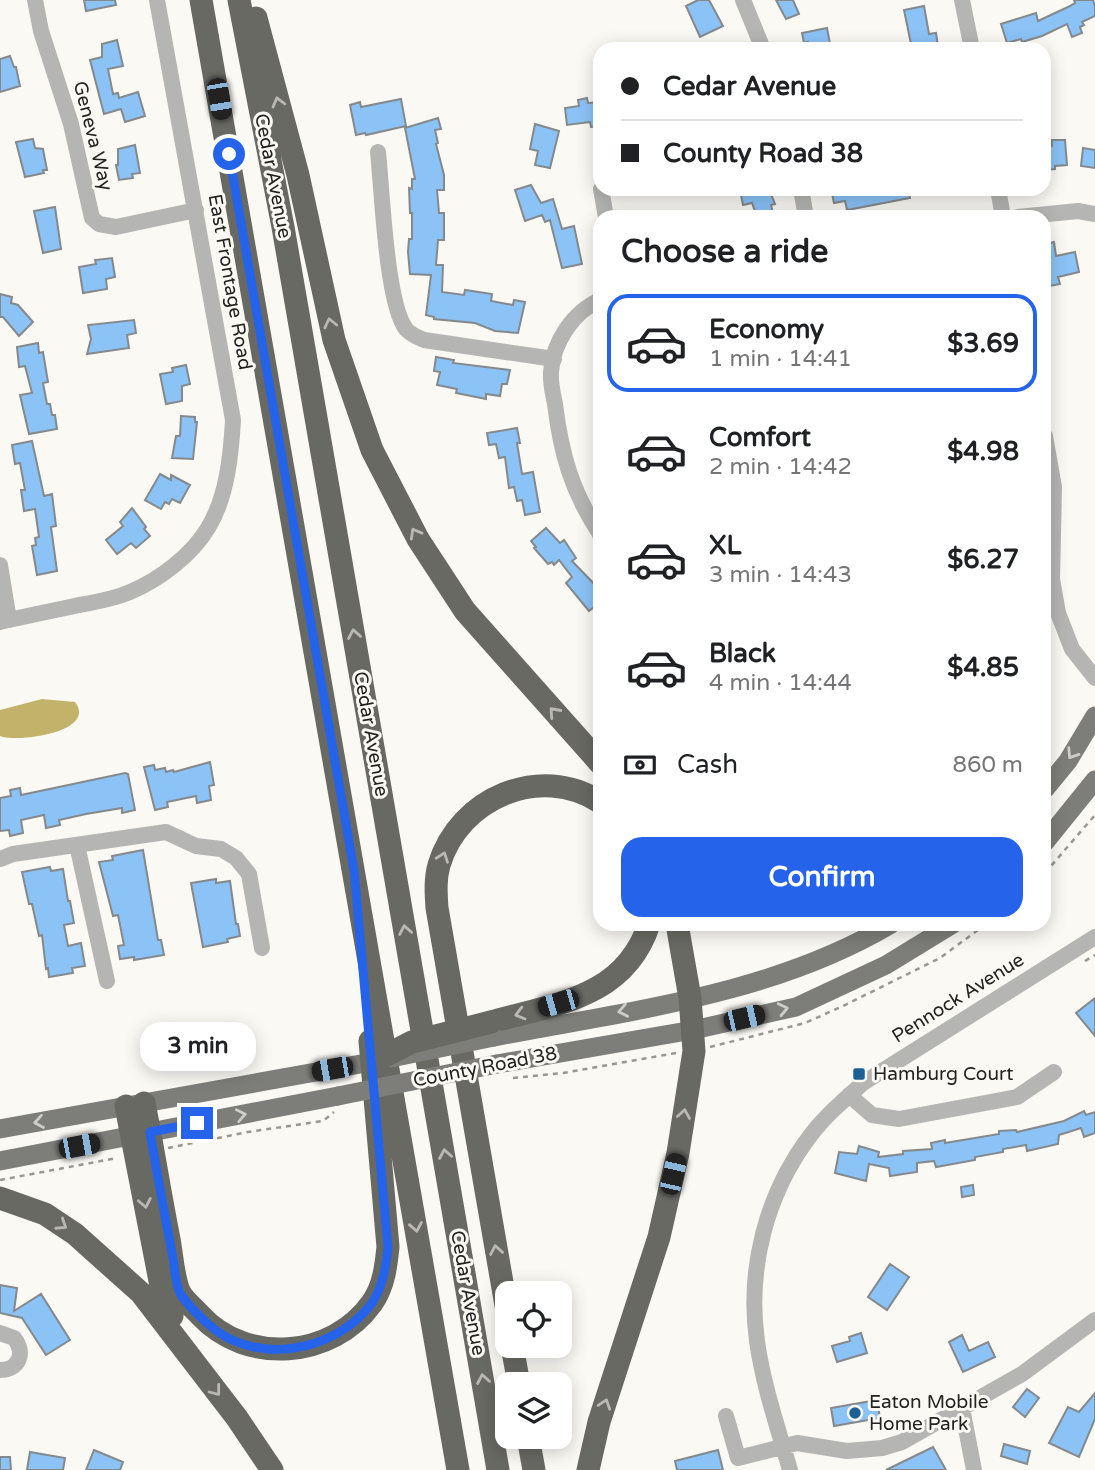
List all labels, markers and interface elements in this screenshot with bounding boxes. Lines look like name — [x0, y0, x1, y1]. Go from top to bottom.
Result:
text: Cedar Avenue — [663, 71, 836, 102]
car — [206, 76, 233, 122]
street label: Geneva Way — [69, 79, 117, 193]
one-way arrow — [272, 96, 286, 108]
street label: Cedar Avenue — [250, 112, 296, 240]
route start — [213, 138, 245, 170]
text: County Road 38 — [663, 138, 863, 169]
street label: East Frontage Road — [204, 192, 256, 372]
text: Choose a ride — [621, 233, 828, 271]
icon: car — [625, 312, 688, 375]
text: Economy — [709, 314, 824, 345]
one-way arrow — [324, 317, 338, 329]
text: $3.69 — [947, 328, 1019, 359]
text: 1 min · 14:41 — [709, 345, 852, 373]
icon: car — [625, 420, 688, 483]
text: Comfort — [709, 422, 811, 453]
text: $4.98 — [947, 436, 1019, 467]
text: 2 min · 14:42 — [709, 453, 852, 481]
one-way arrow — [410, 528, 424, 540]
icon: car — [625, 528, 688, 591]
text: XL — [709, 530, 741, 561]
text: $6.27 — [947, 544, 1019, 575]
text: 3 min · 14:43 — [709, 561, 852, 589]
one-way arrow — [347, 628, 362, 640]
icon: car — [625, 636, 688, 699]
text: Black — [709, 638, 776, 669]
text: $4.85 — [947, 652, 1019, 683]
text: 4 min · 14:44 — [709, 669, 852, 697]
street label: Cedar Avenue — [349, 670, 393, 798]
one-way arrow — [550, 708, 562, 721]
icon: cash — [621, 746, 659, 784]
one-way arrow — [1067, 746, 1080, 759]
text: Cash — [677, 749, 738, 780]
text: 860 m — [953, 751, 1023, 779]
button: Confirm — [621, 837, 1023, 917]
one-way arrow — [434, 852, 448, 864]
one-way arrow — [399, 924, 414, 936]
street label: Pennock Avenue — [888, 949, 1028, 1047]
car — [535, 987, 582, 1019]
one-way arrow — [617, 1003, 629, 1018]
car — [722, 1003, 767, 1033]
one-way arrow — [777, 1003, 789, 1018]
one-way arrow — [515, 1005, 527, 1020]
callout: 3 min — [139, 1021, 255, 1070]
text: 3 min — [167, 1032, 229, 1060]
street label: County Road 38 — [411, 1042, 559, 1092]
car — [310, 1055, 355, 1083]
place label: Hamburg Court — [873, 1063, 1014, 1085]
marker: Hamburg Court — [851, 1066, 867, 1082]
route end — [181, 1107, 213, 1139]
one-way arrow — [235, 1108, 247, 1123]
one-way arrow — [676, 1108, 691, 1120]
one-way arrow — [33, 1114, 45, 1129]
car — [57, 1132, 102, 1160]
one-way arrow — [438, 1148, 453, 1160]
car — [659, 1151, 688, 1197]
one-way arrow — [137, 1197, 152, 1209]
one-way arrow — [55, 1217, 68, 1230]
one-way arrow — [408, 1221, 423, 1233]
street label: Cedar Avenue — [446, 1229, 490, 1357]
one-way arrow — [489, 1244, 504, 1256]
map controls — [495, 1281, 572, 1449]
button: locate — [495, 1281, 572, 1358]
button: layers — [495, 1372, 572, 1449]
one-way arrow — [476, 1373, 491, 1384]
one-way arrow — [208, 1383, 220, 1396]
place label: Eaton Mobile Home Park — [869, 1391, 988, 1435]
one-way arrow — [596, 1398, 611, 1410]
marker: Eaton Mobile Home Park — [847, 1405, 863, 1421]

